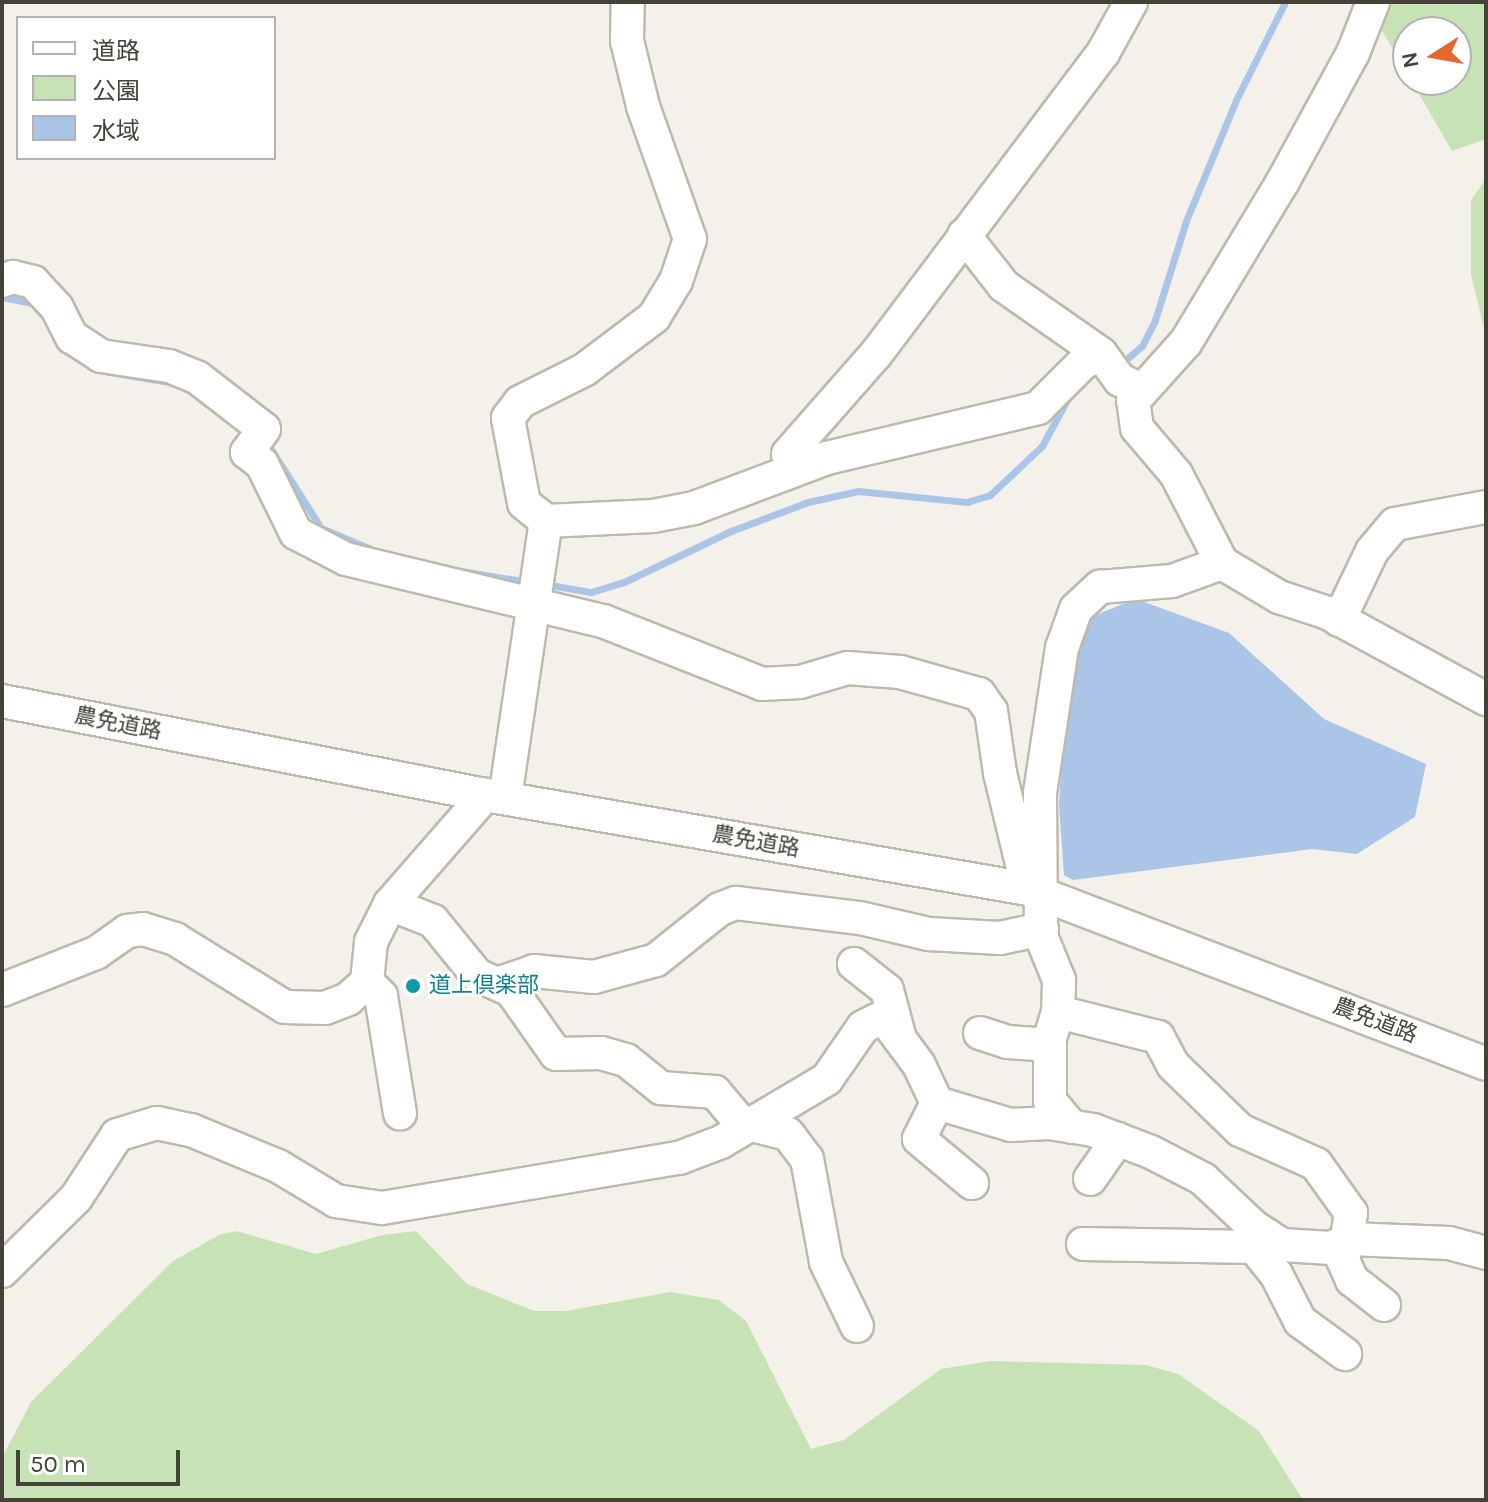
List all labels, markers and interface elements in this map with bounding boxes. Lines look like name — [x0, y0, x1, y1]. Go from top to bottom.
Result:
legend — [16, 16, 276, 160]
north arrow — [1392, 16, 1472, 96]
text: 道路 — [92, 37, 140, 65]
text: N — [1396, 50, 1425, 70]
text: 公園 — [92, 77, 140, 105]
text: 水域 — [92, 117, 140, 145]
street label: 農免道路 — [72, 703, 164, 745]
street label: 農免道路 — [710, 821, 802, 863]
place label: 道上倶楽部 — [429, 973, 539, 999]
marker: 道上倶楽部 — [404, 977, 422, 995]
street label: 農免道路 — [1329, 993, 1421, 1049]
scale bar — [20, 1434, 184, 1484]
text: 50 m — [30, 1450, 86, 1478]

